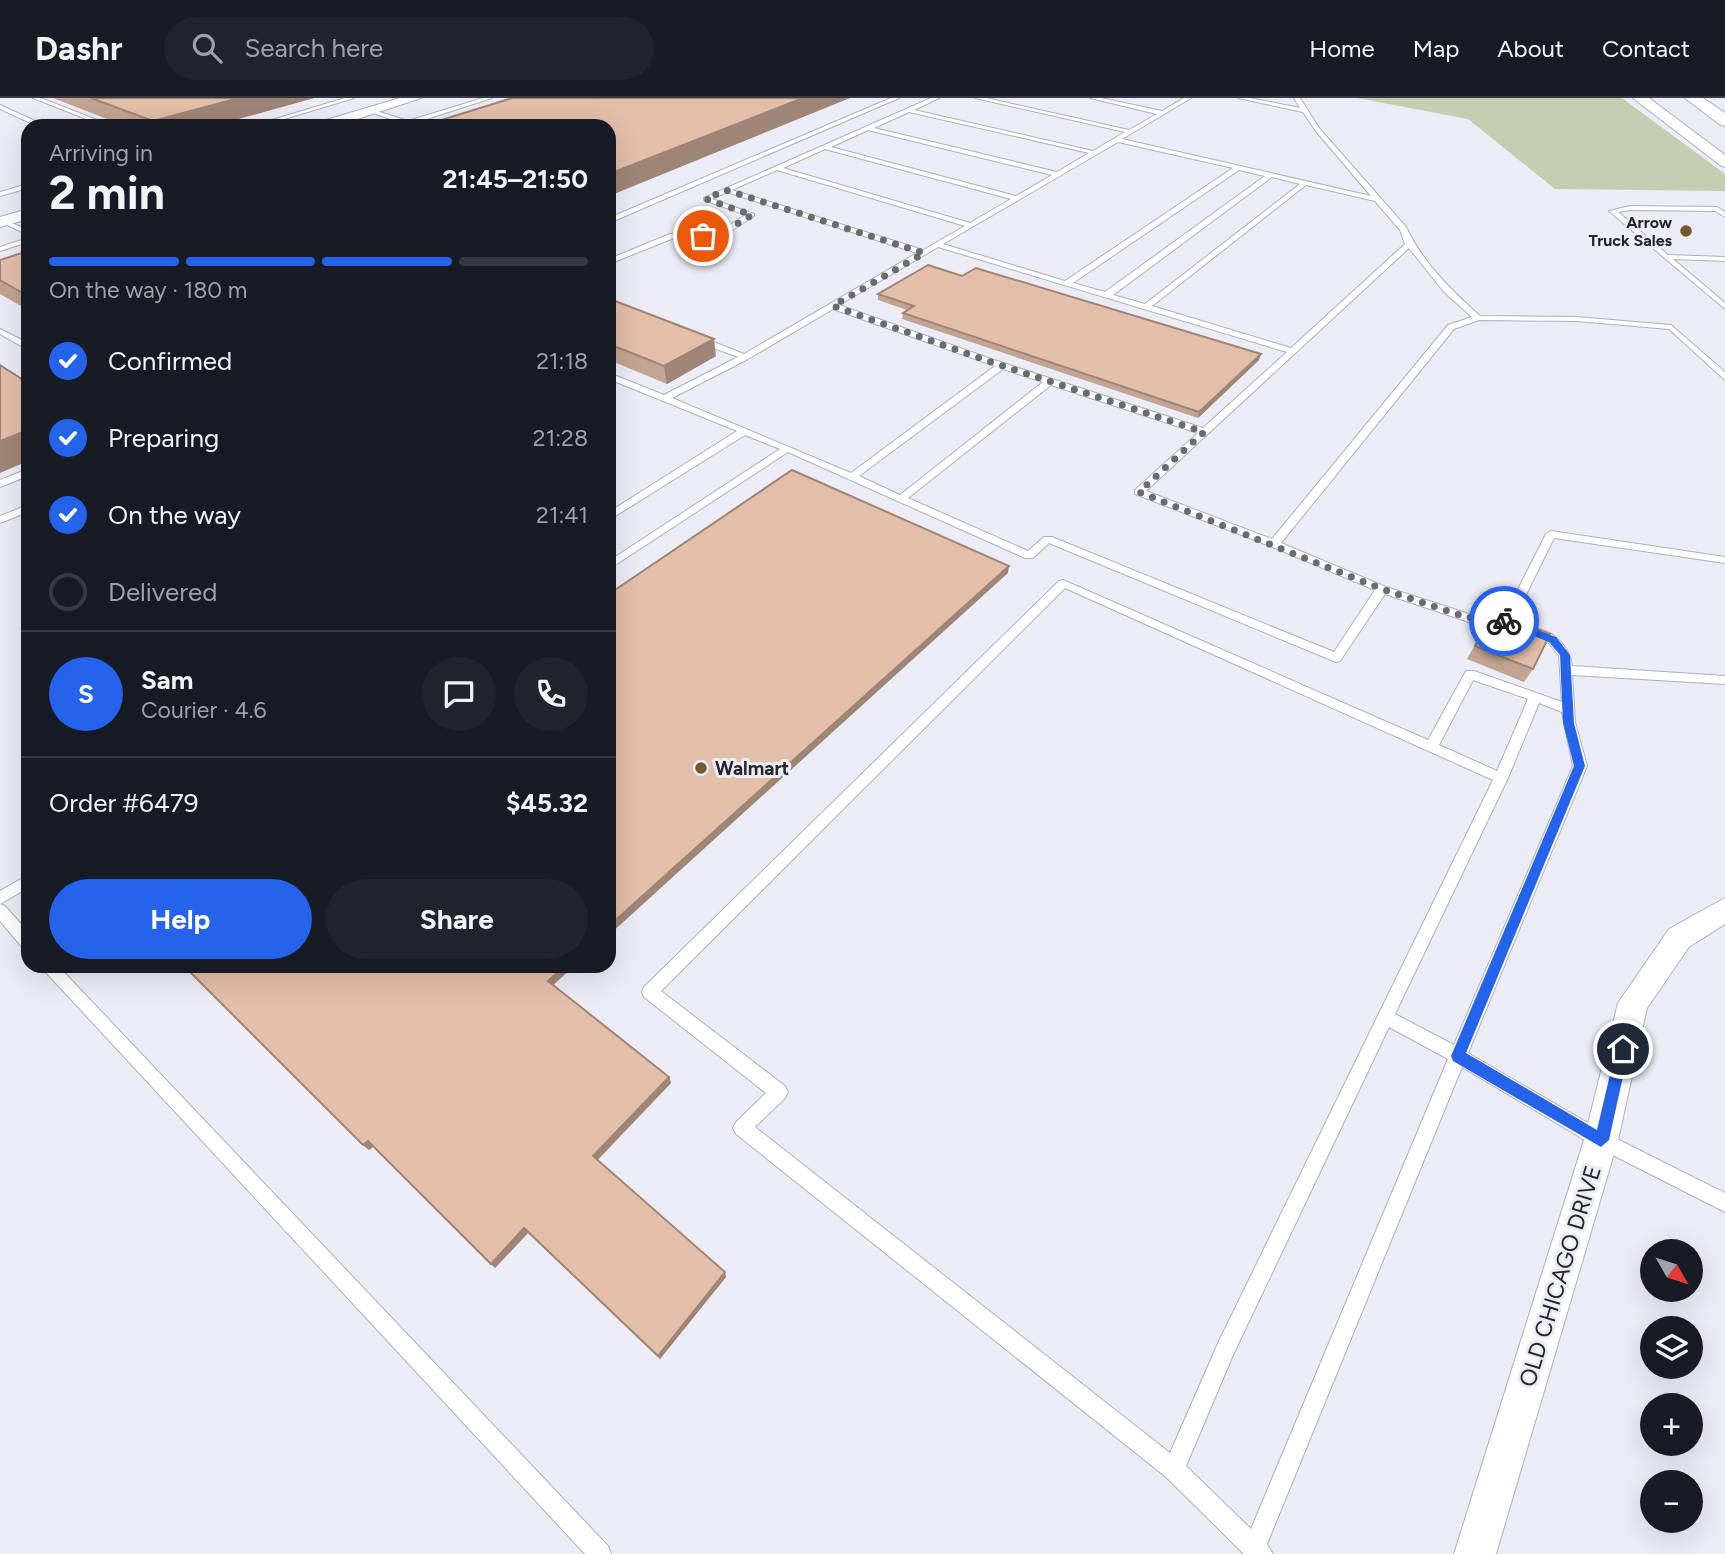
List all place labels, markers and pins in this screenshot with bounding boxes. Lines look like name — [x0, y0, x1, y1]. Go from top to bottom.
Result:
pin — [673, 206, 733, 266]
place label: Arrow Truck Sales — [1588, 213, 1673, 250]
marker: Arrow Truck Sales — [1678, 223, 1694, 239]
place label: Walmart — [715, 757, 790, 780]
marker: Walmart — [693, 760, 709, 776]
pin — [1593, 1019, 1653, 1079]

